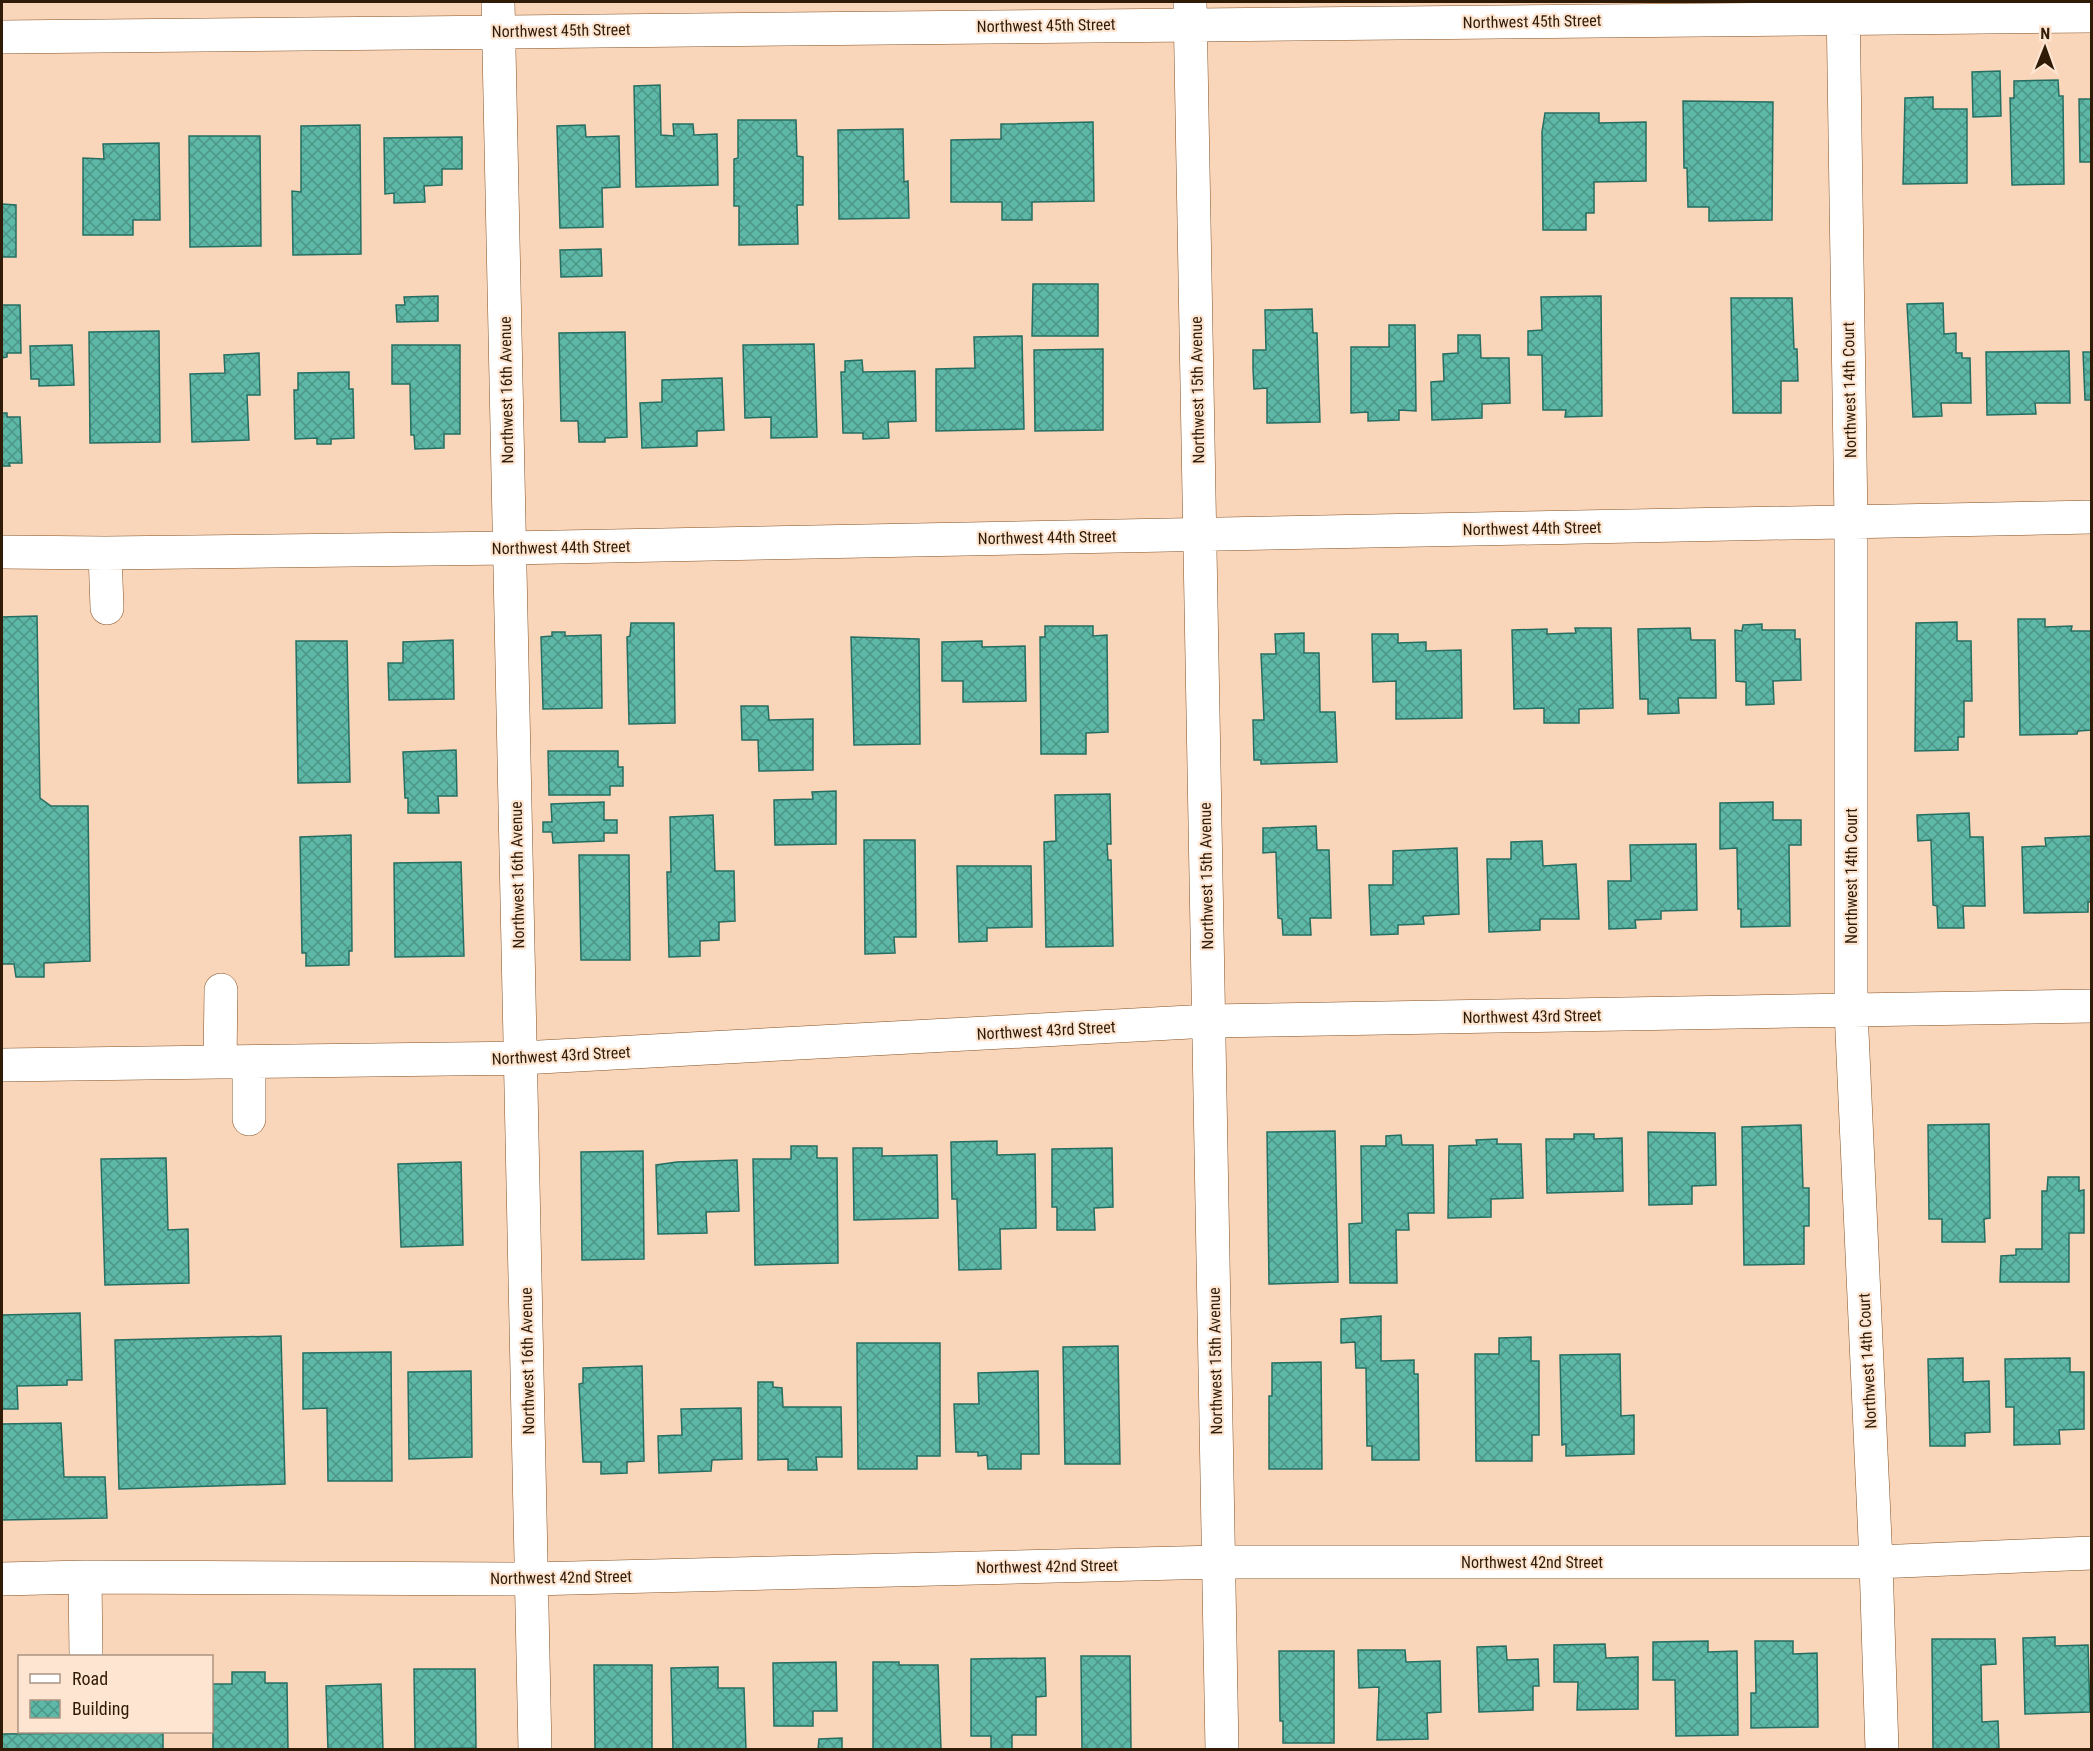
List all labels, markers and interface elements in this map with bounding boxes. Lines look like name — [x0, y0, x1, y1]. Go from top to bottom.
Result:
street label: Northwest 45th Street — [1463, 11, 1602, 32]
street label: Northwest 45th Street — [977, 15, 1116, 36]
north arrow — [2015, 18, 2075, 78]
street label: Northwest 45th Street — [492, 20, 631, 41]
text: N — [2040, 24, 2050, 43]
street label: Northwest 16th Avenue — [496, 316, 517, 464]
street label: Northwest 15th Avenue — [1187, 316, 1208, 464]
street label: Northwest 14th Court — [1839, 322, 1860, 458]
street label: Northwest 44th Street — [1463, 518, 1602, 539]
street label: Northwest 44th Street — [978, 527, 1117, 548]
street label: Northwest 44th Street — [492, 537, 631, 558]
street label: Northwest 16th Avenue — [507, 801, 528, 949]
street label: Northwest 15th Avenue — [1196, 802, 1217, 950]
street label: Northwest 14th Court — [1842, 808, 1861, 944]
street label: Northwest 43rd Street — [1462, 1006, 1602, 1027]
street label: Northwest 43rd Street — [976, 1017, 1116, 1044]
street label: Northwest 43rd Street — [491, 1042, 631, 1069]
street label: Northwest 16th Avenue — [517, 1287, 538, 1435]
street label: Northwest 15th Avenue — [1205, 1287, 1226, 1435]
street label: Northwest 14th Court — [1854, 1292, 1881, 1429]
street label: Northwest 42nd Street — [1461, 1553, 1603, 1572]
street label: Northwest 42nd Street — [976, 1556, 1118, 1577]
street label: Northwest 42nd Street — [490, 1567, 632, 1588]
legend — [18, 1655, 213, 1733]
text: Road — [72, 1668, 108, 1689]
text: Building — [72, 1698, 129, 1719]

